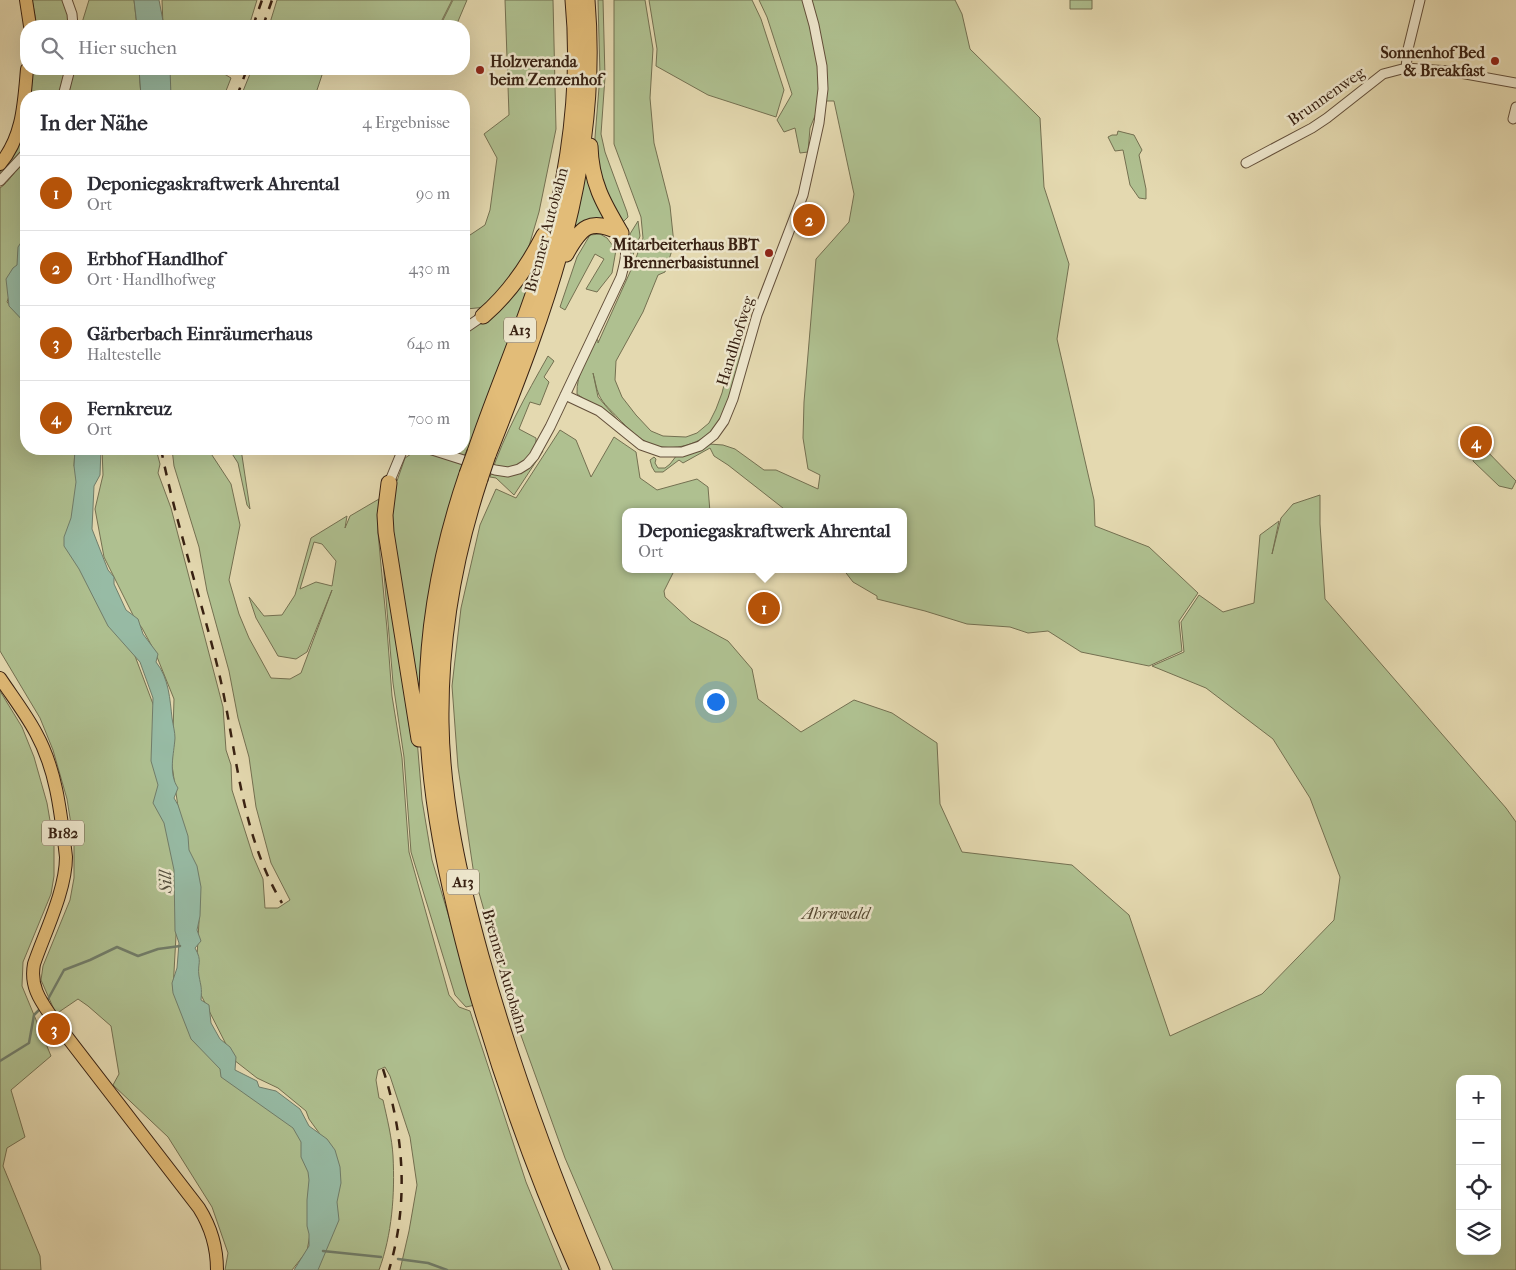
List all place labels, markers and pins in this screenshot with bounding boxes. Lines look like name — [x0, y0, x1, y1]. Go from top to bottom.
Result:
place label: Sonnenhof Bed & Breakfast — [1380, 43, 1486, 80]
place label: Holzveranda beim Zenzenhof — [489, 52, 606, 89]
marker: Sonnenhof Bed & Breakfast — [1489, 55, 1501, 67]
marker: Holzveranda beim Zenzenhof — [474, 64, 486, 76]
pin: 2 — [793, 201, 825, 239]
place label: Mitarbeiterhaus BBT Brennerbasistunnel — [611, 235, 760, 272]
marker: Mitarbeiterhaus BBT Brennerbasistunnel — [763, 247, 775, 259]
pin: 4 — [1460, 423, 1492, 461]
pin: 1 — [748, 589, 780, 627]
pin: 3 — [38, 1010, 70, 1048]

